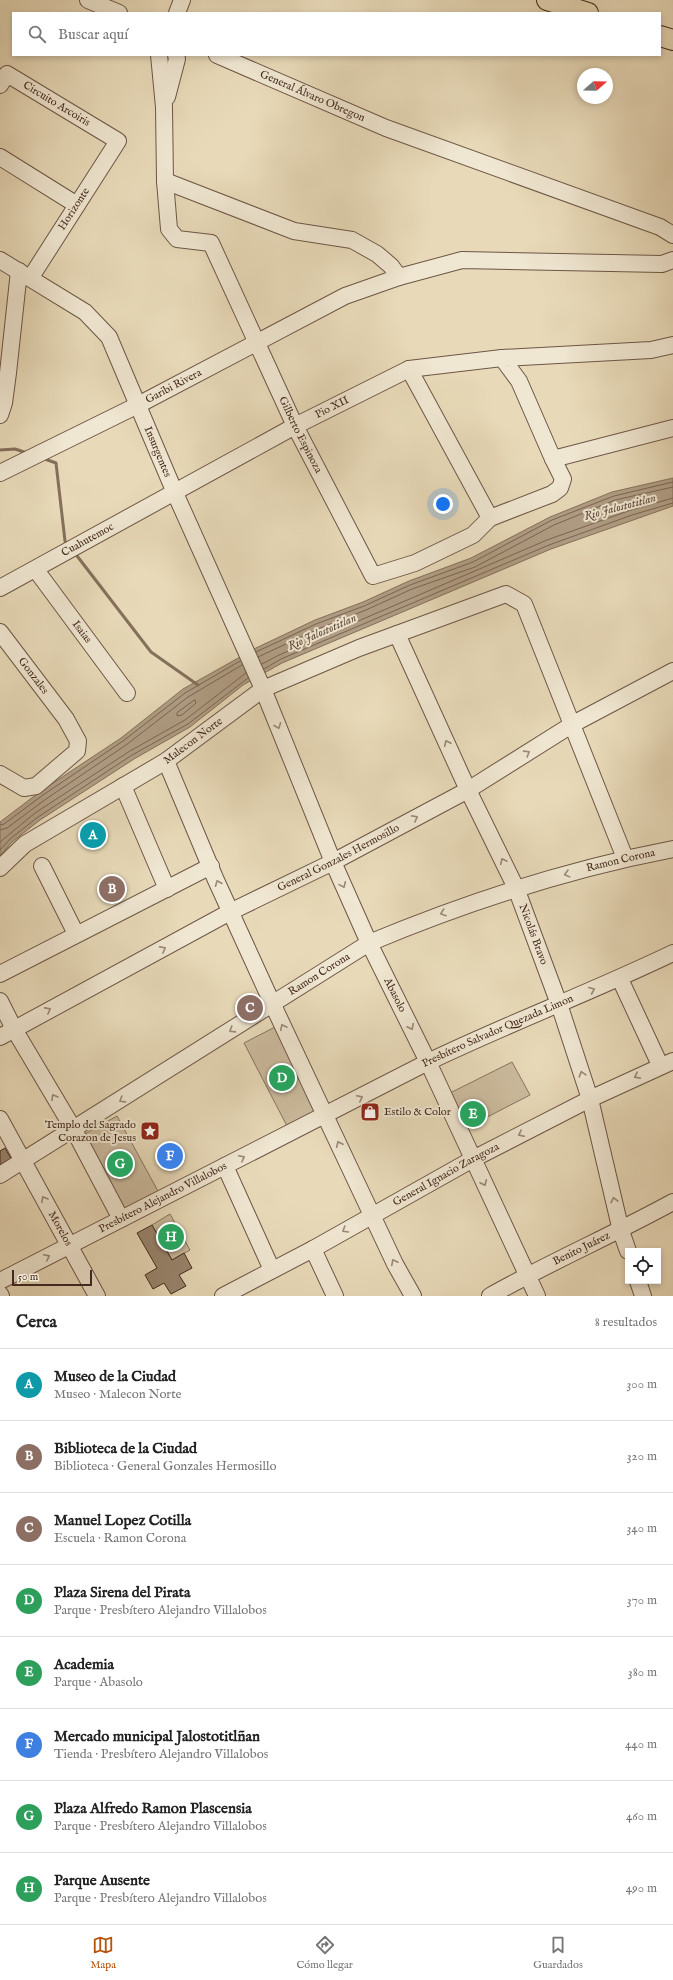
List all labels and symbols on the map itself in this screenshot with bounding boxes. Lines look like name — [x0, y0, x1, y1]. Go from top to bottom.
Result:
street label: General Álvaro Obregon — [258, 67, 367, 125]
north arrow — [577, 68, 613, 104]
street label: Circuito Arcoiris — [20, 78, 93, 130]
street label: Horizonte — [55, 185, 93, 233]
street label: Garibi Rivera — [143, 366, 204, 407]
street label: Pio XII — [313, 393, 352, 422]
street label: Gilberto Espinoza — [275, 394, 325, 476]
street label: Insurgentes — [141, 424, 175, 479]
water label: Rio Jalostotitlan — [582, 490, 658, 524]
your location — [433, 494, 453, 514]
street label: Cuahutemoc — [59, 520, 117, 560]
water label: Rio Jalostotitlan — [285, 610, 359, 654]
street label: Isaias — [69, 618, 95, 646]
street label: Gonzales — [15, 655, 52, 697]
street label: Malecon Norte — [161, 714, 225, 767]
one-way arrow — [273, 722, 281, 729]
one-way arrow — [444, 740, 452, 748]
one-way arrow — [523, 750, 530, 757]
one-way arrow — [411, 815, 418, 823]
pin: A — [80, 820, 106, 850]
street label: General Gonzales Hermosillo — [275, 821, 402, 895]
street label: Ramon Corona — [585, 846, 656, 875]
one-way arrow — [500, 857, 508, 865]
one-way arrow — [564, 869, 571, 878]
pin: B — [99, 874, 125, 904]
one-way arrow — [214, 880, 222, 887]
one-way arrow — [338, 881, 346, 888]
street label: Nicolás Bravo — [516, 902, 551, 967]
one-way arrow — [440, 909, 447, 917]
one-way arrow — [159, 946, 166, 953]
street label: Ramon Corona — [286, 950, 353, 999]
street label: Abasolo — [380, 975, 409, 1015]
one-way arrow — [588, 987, 596, 995]
street label: Presbítero Salvador Quezada Limon — [420, 991, 576, 1071]
pin: C — [237, 993, 263, 1023]
one-way arrow — [44, 1008, 52, 1015]
one-way arrow — [406, 1023, 414, 1031]
one-way arrow — [280, 1024, 288, 1031]
one-way arrow — [229, 1026, 236, 1033]
pin: D — [269, 1063, 295, 1093]
one-way arrow — [578, 1071, 587, 1078]
one-way arrow — [634, 1071, 642, 1079]
one-way arrow — [51, 1094, 58, 1101]
one-way arrow — [119, 1095, 126, 1102]
one-way arrow — [356, 1095, 364, 1102]
pin: E — [460, 1099, 486, 1129]
shop icon: Estilo & Color — [359, 1101, 381, 1123]
place label: Estilo & Color — [384, 1105, 451, 1119]
place label: Templo del Sagrado Corazon de Jesus — [45, 1118, 136, 1145]
place icon: Templo del Sagrado Corazon de Jesus — [139, 1120, 161, 1142]
one-way arrow — [518, 1129, 525, 1137]
street label: General Ignacio Zaragoza — [390, 1140, 502, 1210]
pin: F — [157, 1141, 183, 1171]
one-way arrow — [336, 1141, 344, 1149]
pin: G — [107, 1149, 133, 1179]
one-way arrow — [238, 1155, 245, 1163]
street label: Presbítero Alejandro Villalobos — [97, 1159, 229, 1236]
one-way arrow — [479, 1179, 487, 1186]
one-way arrow — [42, 1196, 49, 1203]
one-way arrow — [610, 1197, 618, 1203]
street label: Morelos — [45, 1209, 75, 1249]
pin: H — [158, 1222, 184, 1252]
one-way arrow — [342, 1225, 349, 1232]
street label: Benito Juárez — [551, 1229, 612, 1269]
one-way arrow — [43, 1254, 51, 1262]
one-way arrow — [391, 1259, 399, 1266]
scale bar — [12, 1268, 92, 1287]

